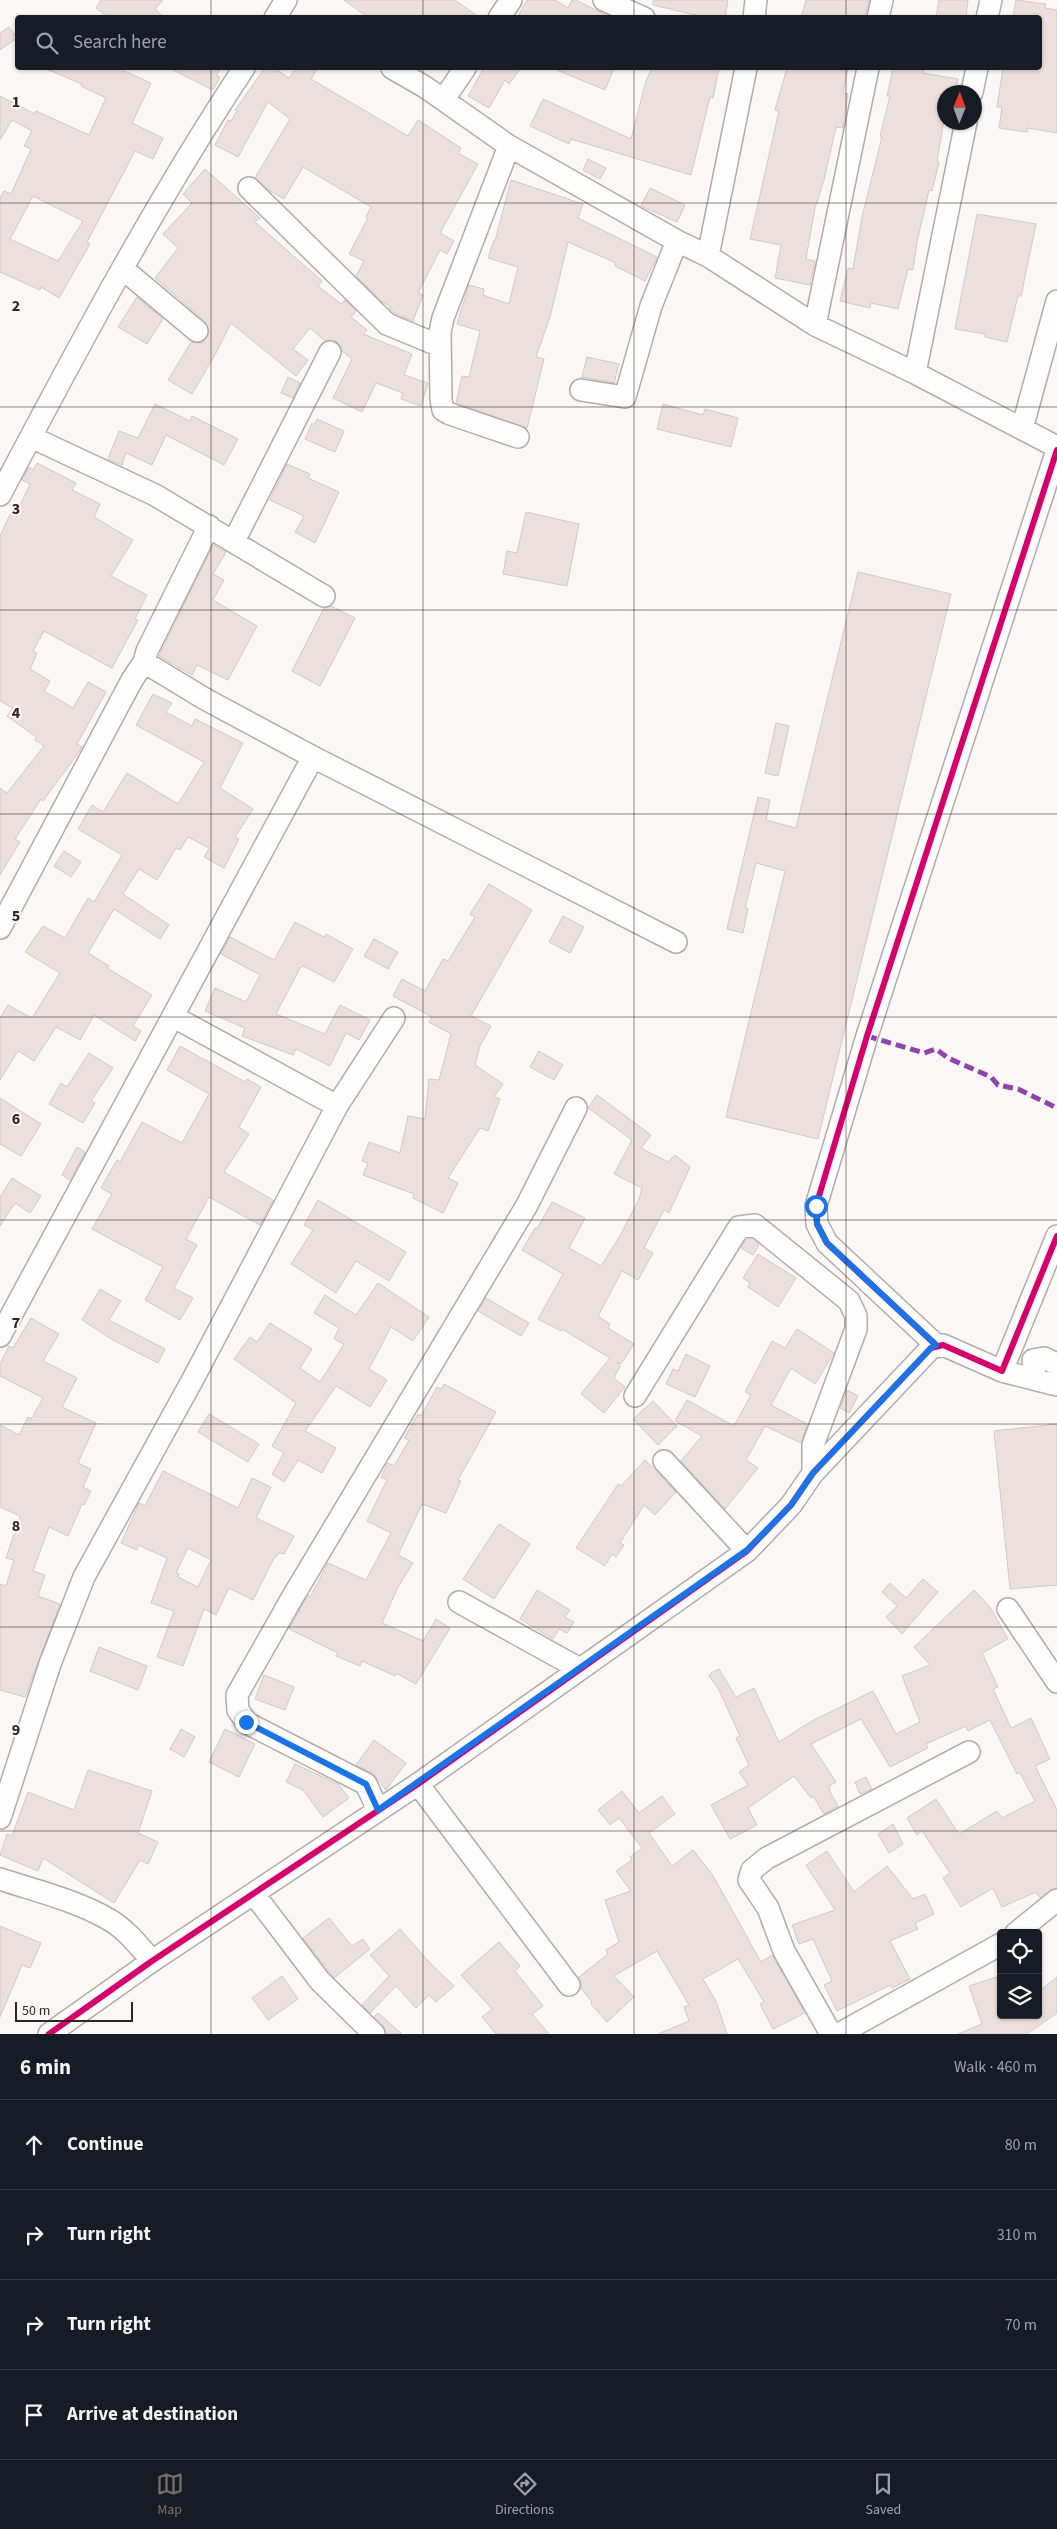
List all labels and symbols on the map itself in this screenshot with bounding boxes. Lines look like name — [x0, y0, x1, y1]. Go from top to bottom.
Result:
north arrow — [937, 85, 982, 130]
text: 1 — [12, 91, 20, 113]
text: 2 — [12, 295, 20, 317]
text: 3 — [12, 498, 20, 520]
text: 4 — [12, 702, 21, 724]
text: 5 — [12, 905, 20, 927]
text: 6 — [12, 1108, 20, 1130]
route start — [805, 1195, 828, 1218]
text: 7 — [12, 1312, 20, 1334]
text: 8 — [12, 1515, 20, 1537]
route end — [235, 1711, 258, 1734]
text: 9 — [12, 1719, 20, 1741]
scale bar — [15, 1999, 132, 2022]

